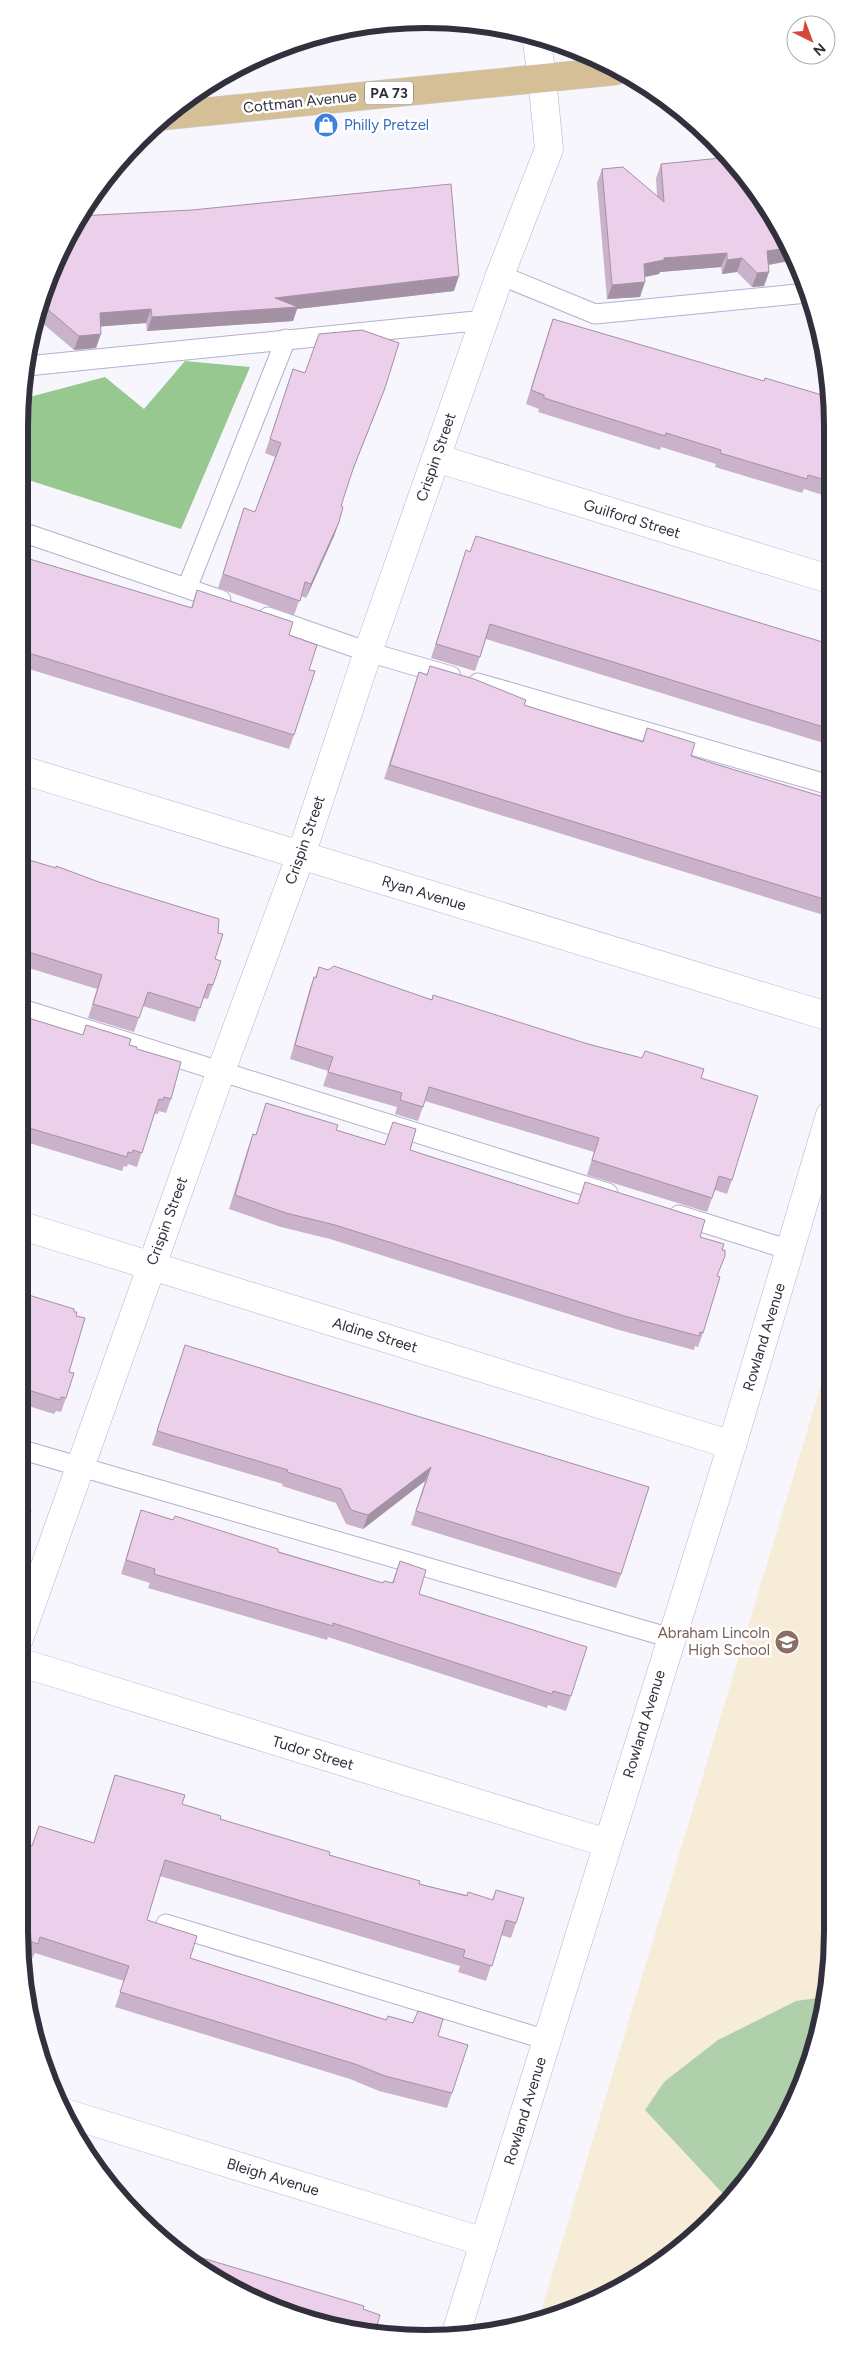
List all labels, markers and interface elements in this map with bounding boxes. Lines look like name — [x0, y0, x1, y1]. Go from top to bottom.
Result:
north arrow — [786, 15, 836, 65]
text: N — [810, 39, 829, 59]
road number: PA 73 — [365, 82, 413, 105]
street label: Cottman Avenue — [242, 87, 358, 117]
shop icon: Philly Pretzel — [313, 112, 339, 138]
place label: Philly Pretzel — [344, 116, 429, 134]
street label: Crispin Street — [412, 410, 460, 504]
street label: Guilford Street — [581, 496, 683, 542]
street label: Crispin Street — [281, 793, 329, 887]
street label: Ryan Avenue — [380, 872, 468, 914]
street label: Crispin Street — [143, 1174, 191, 1268]
street label: Rowland Avenue — [739, 1281, 789, 1393]
street label: Aldine Street — [330, 1314, 420, 1357]
place label: Abraham Lincoln High School — [658, 1624, 770, 1659]
school or university icon: Abraham Lincoln High School — [774, 1629, 800, 1655]
street label: Rowland Avenue — [619, 1668, 669, 1780]
street label: Tudor Street — [270, 1732, 356, 1774]
street label: Rowland Avenue — [500, 2055, 550, 2167]
street label: Bleigh Avenue — [225, 2154, 321, 2200]

